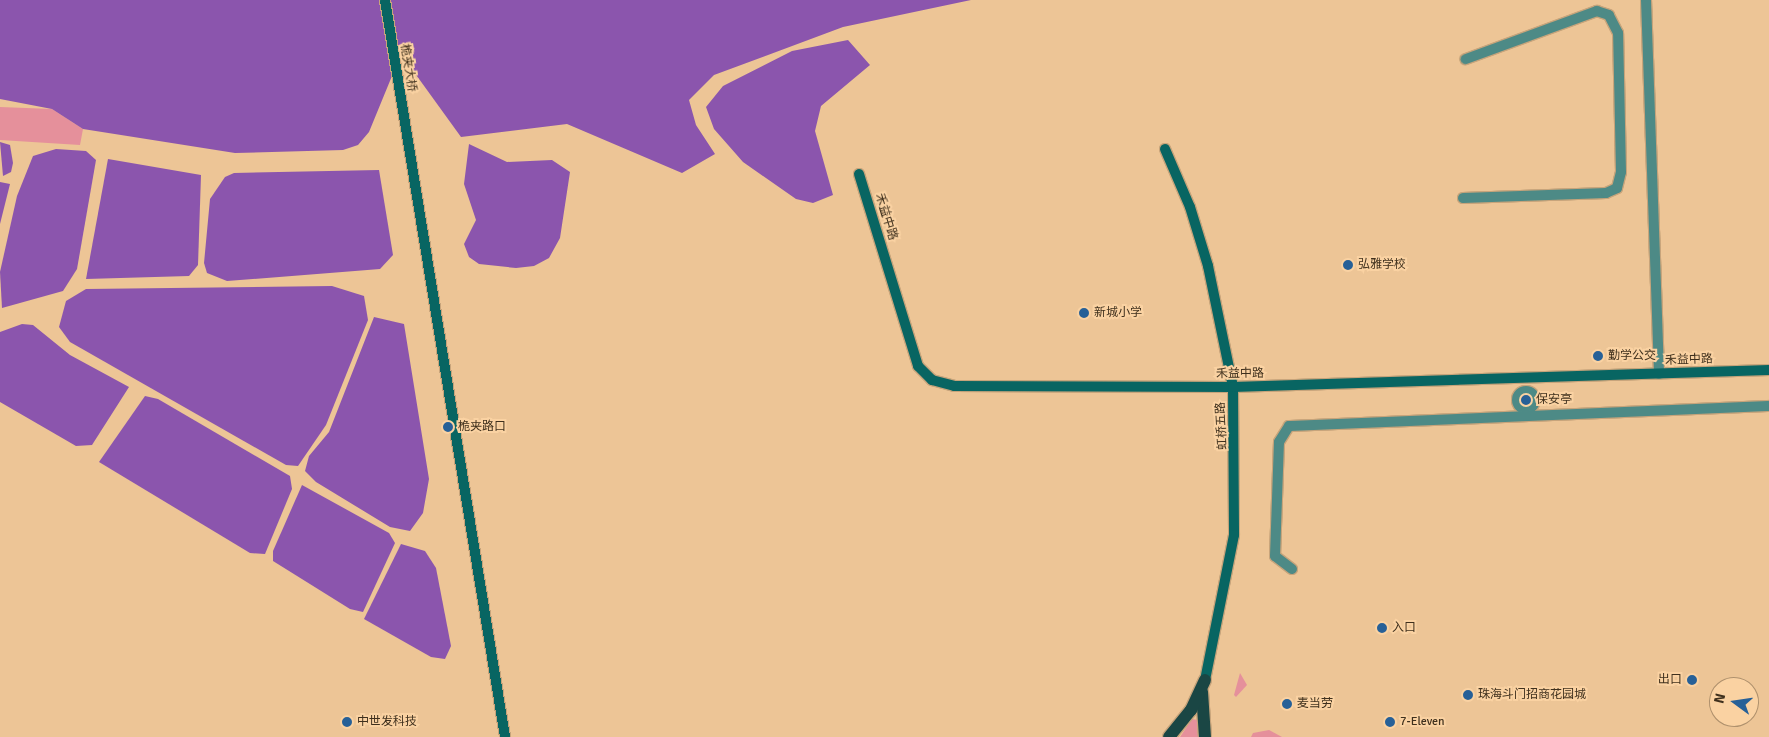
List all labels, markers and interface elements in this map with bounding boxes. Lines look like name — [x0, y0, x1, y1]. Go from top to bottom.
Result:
street label: 桅夹大桥 — [397, 43, 419, 93]
street label: 禾益中路 — [872, 192, 900, 242]
place label: 弘雅学校 — [1358, 258, 1406, 272]
marker: 弘雅学校 — [1342, 259, 1354, 271]
place label: 新城小学 — [1094, 306, 1142, 320]
marker: 新城小学 — [1078, 307, 1090, 319]
place label: 勤学公交 — [1608, 349, 1656, 363]
marker: 勤学公交 — [1592, 350, 1604, 362]
street label: 禾益中路 — [1665, 352, 1713, 368]
street label: 禾益中路 — [1216, 366, 1264, 382]
place label: 保安亭 — [1536, 393, 1572, 407]
marker: 保安亭 — [1520, 394, 1532, 406]
street label: 虹桥五路 — [1214, 402, 1230, 450]
place label: 桅夹路口 — [458, 420, 506, 434]
marker: 桅夹路口 — [442, 421, 454, 433]
place label: 入口 — [1392, 621, 1416, 635]
marker: 入口 — [1376, 622, 1388, 634]
place label: 出口 — [1658, 673, 1682, 687]
marker: 出口 — [1686, 674, 1698, 686]
north arrow — [1709, 677, 1759, 727]
place label: 珠海斗门招商花园城 — [1478, 688, 1586, 702]
marker: 珠海斗门招商花园城 — [1462, 689, 1474, 701]
text: N — [1711, 692, 1729, 705]
place label: 麦当劳 — [1297, 697, 1333, 711]
marker: 麦当劳 — [1281, 698, 1293, 710]
place label: 中世发科技 — [357, 715, 417, 729]
place label: 7-Eleven — [1400, 715, 1445, 729]
marker: 中世发科技 — [341, 716, 353, 728]
marker: 7-Eleven — [1384, 716, 1396, 728]

